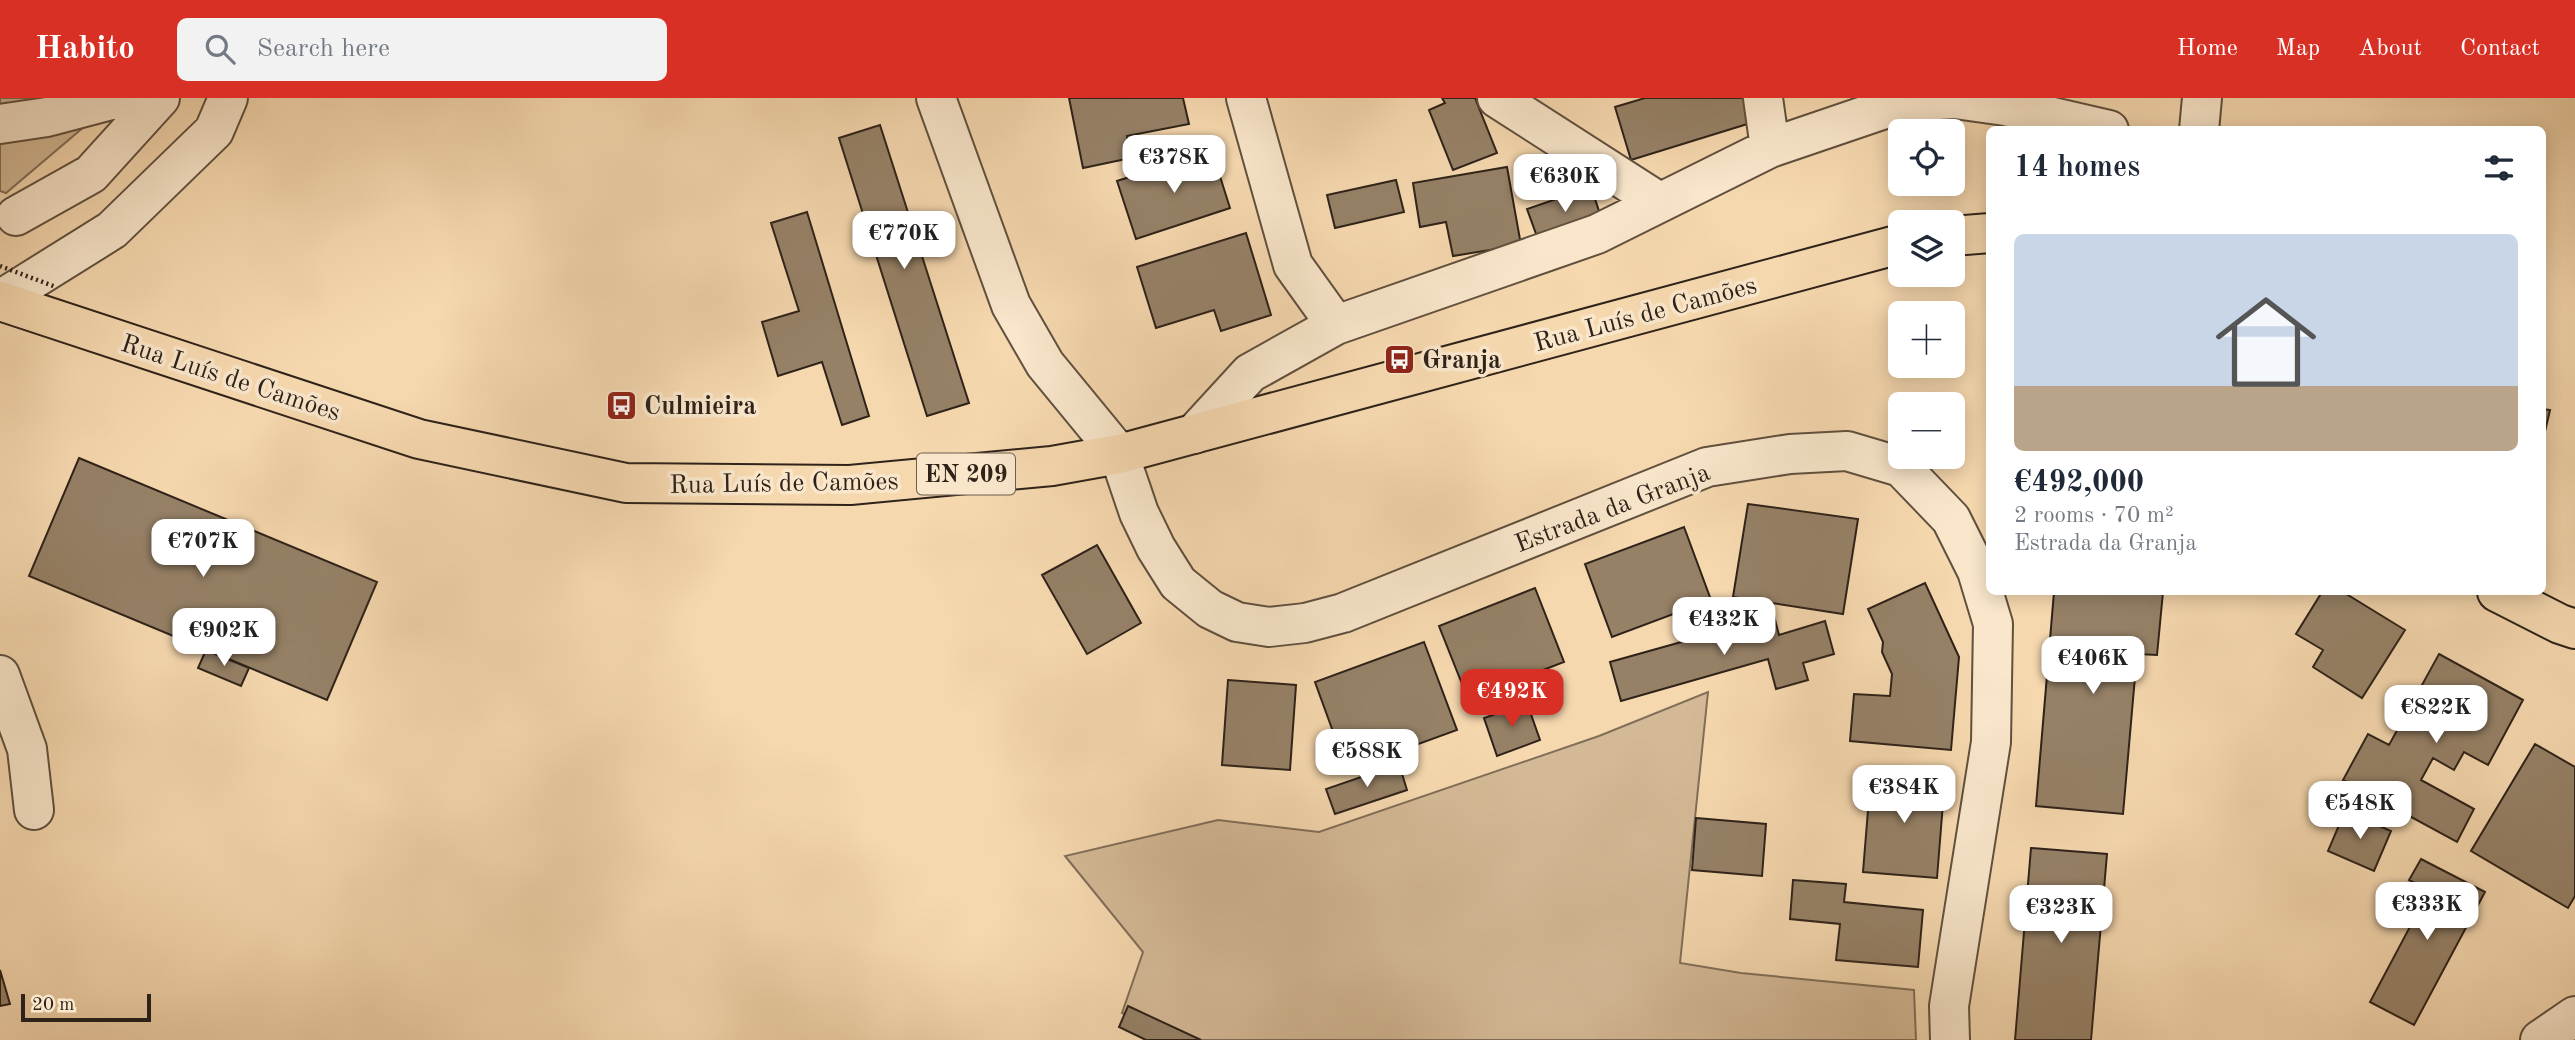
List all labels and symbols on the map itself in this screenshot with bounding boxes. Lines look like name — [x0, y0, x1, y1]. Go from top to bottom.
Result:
pin: €378K — [1125, 136, 1223, 195]
pin: €630K — [1516, 155, 1614, 214]
pin: €770K — [855, 212, 953, 271]
street label: Rua Luís de Camões — [1531, 273, 1760, 357]
street label: Rua Luís de Camões — [117, 331, 343, 427]
bus stop icon: Granja — [1382, 342, 1416, 376]
place label: Granja — [1422, 348, 1501, 374]
bus stop icon: Culmieira — [604, 388, 638, 422]
place label: Culmieira — [644, 394, 756, 420]
road number: EN 209 — [917, 454, 1015, 494]
street label: Estrada da Granja — [1512, 460, 1714, 558]
street label: Rua Luís de Camões — [669, 469, 899, 499]
pin: €707K — [154, 519, 252, 579]
pin: €432K — [1675, 598, 1773, 657]
pin: €902K — [175, 608, 273, 668]
pin: €406K — [2044, 636, 2142, 696]
pin: €492K — [1463, 670, 1561, 729]
pin: €822K — [2387, 686, 2485, 745]
pin: €588K — [1318, 730, 1416, 789]
pin: €384K — [1855, 766, 1953, 825]
pin: €548K — [2311, 782, 2409, 841]
pin: €333K — [2378, 882, 2476, 942]
pin: €323K — [2012, 886, 2110, 945]
scale bar — [21, 991, 150, 1023]

